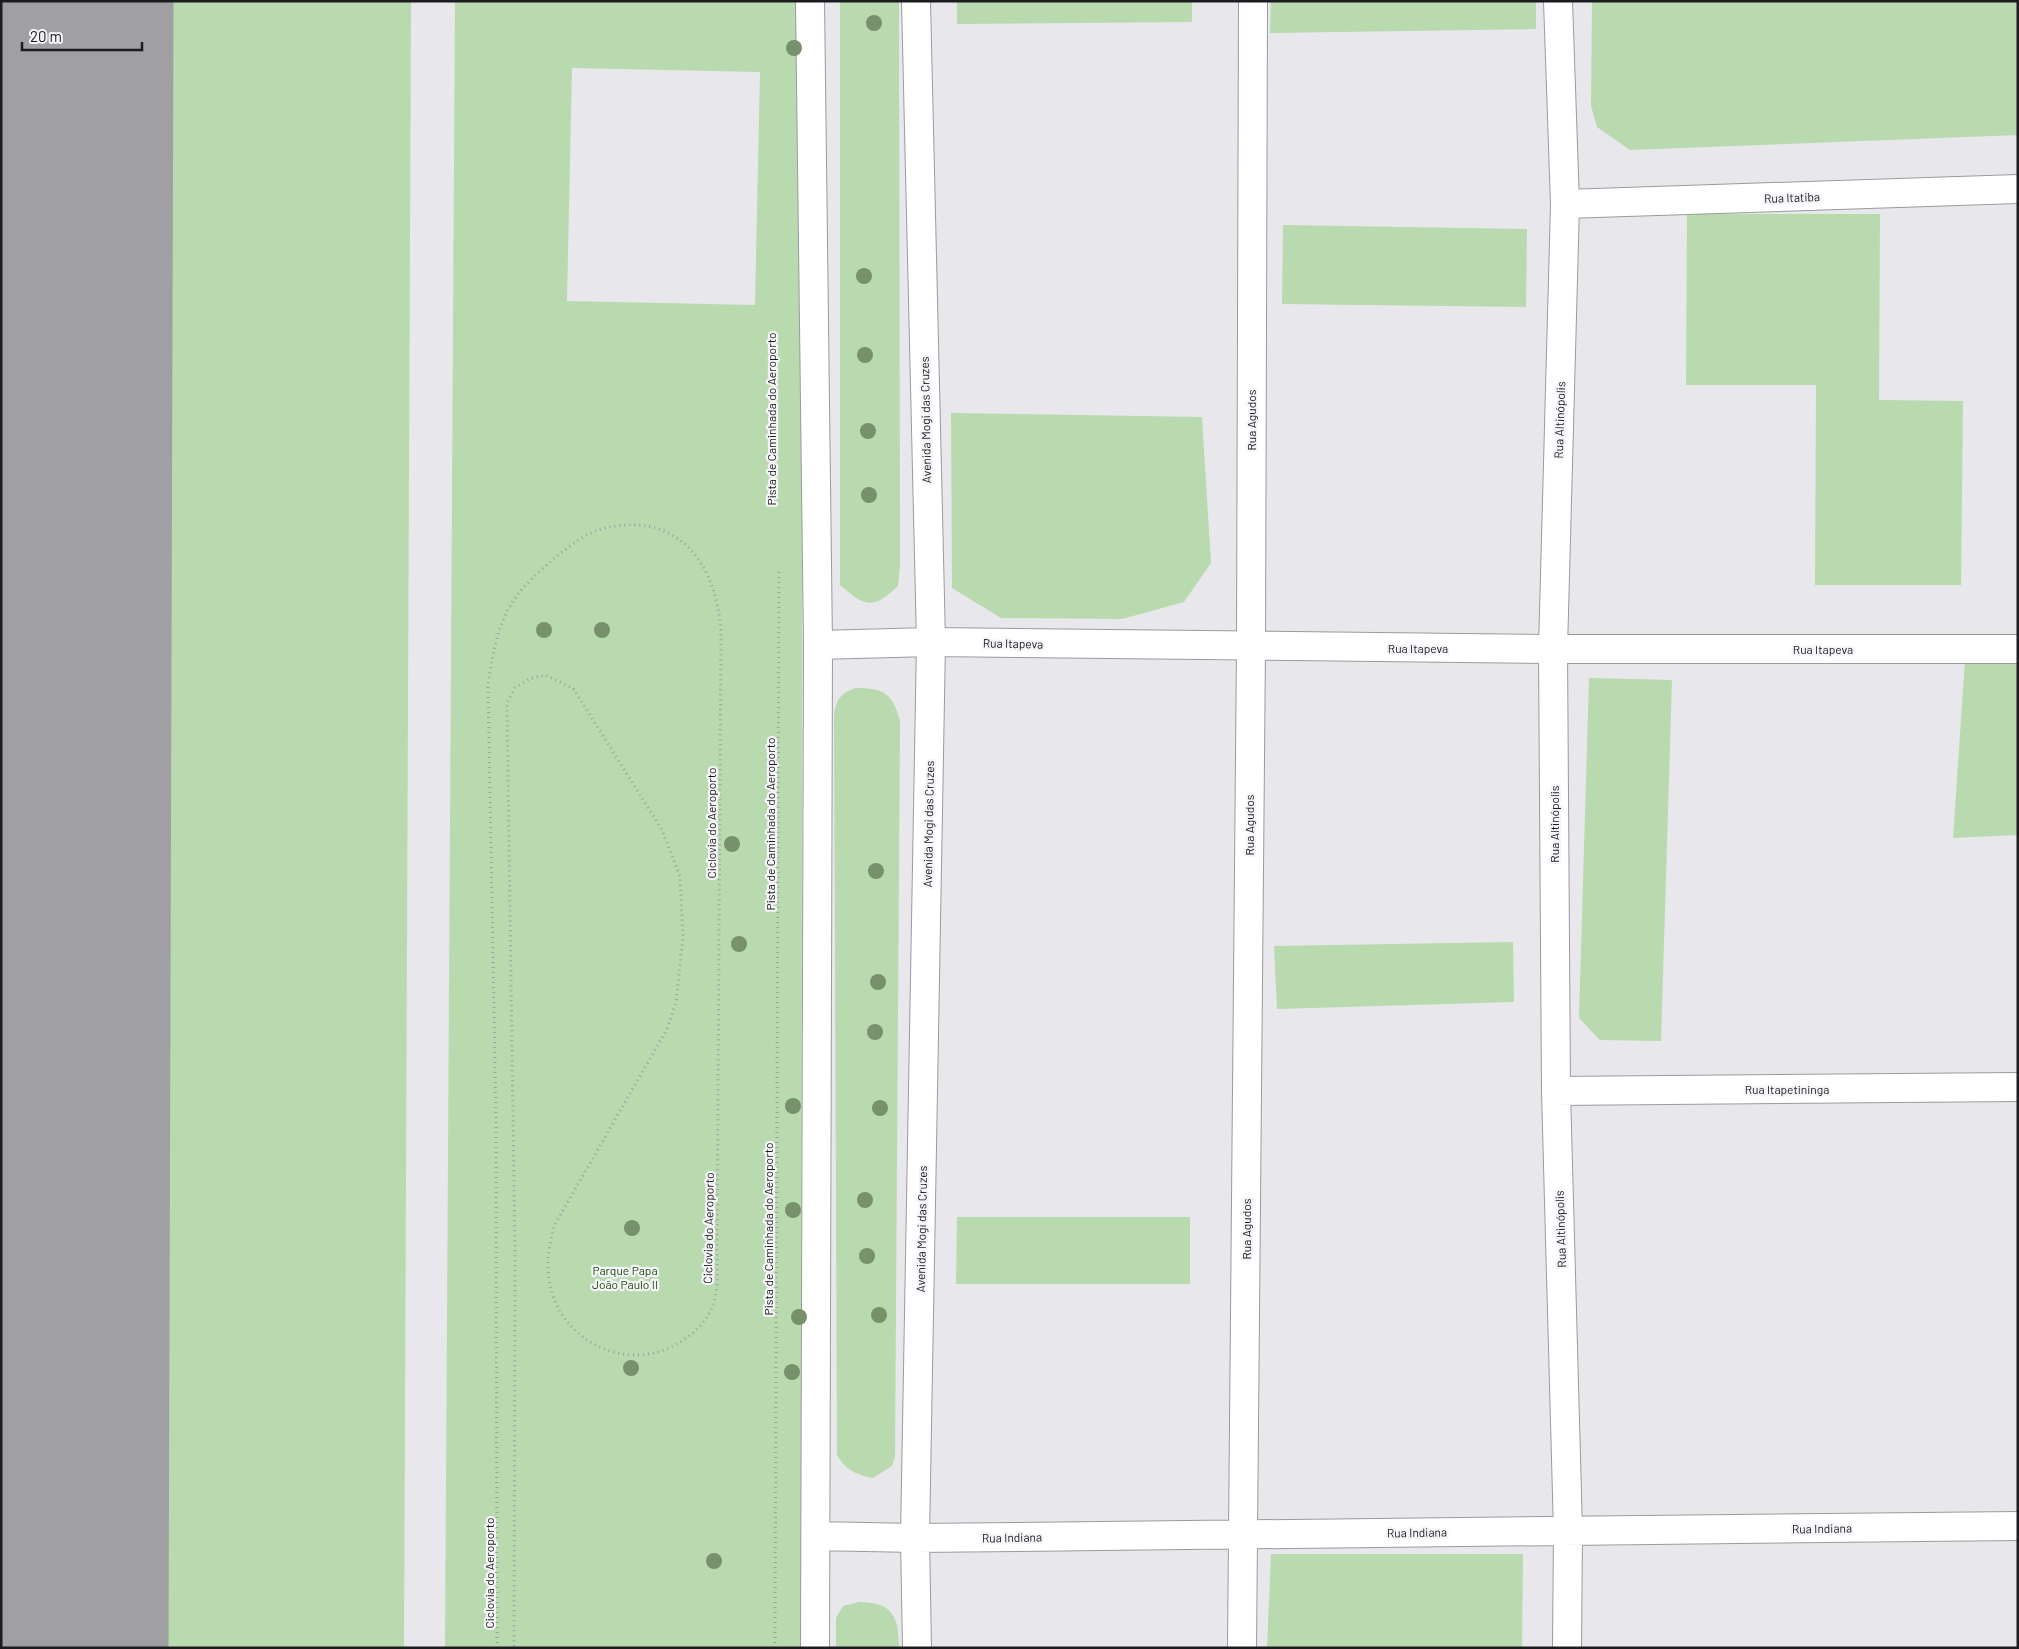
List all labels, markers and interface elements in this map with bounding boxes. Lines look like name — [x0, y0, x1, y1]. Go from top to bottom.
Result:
scale bar — [22, 20, 142, 52]
text: 20 m — [30, 27, 62, 45]
street label: Rua Itatiba — [1764, 189, 1820, 205]
street label: Pista de Caminhada do Aeroporto — [764, 333, 778, 505]
street label: Avenida Mogi das Cruzes — [917, 356, 933, 484]
street label: Rua Altinópolis — [1551, 381, 1567, 459]
street label: Rua Agudos — [1244, 389, 1258, 451]
street label: Rua Itapeva — [983, 635, 1043, 651]
street label: Rua Itapeva — [1388, 641, 1448, 655]
street label: Rua Itapeva — [1793, 642, 1853, 656]
street label: Pista de Caminhada do Aeroporto — [763, 738, 777, 910]
street label: Avenida Mogi das Cruzes — [920, 760, 936, 888]
street label: Ciclovia do Aeroporto — [704, 767, 718, 879]
street label: Rua Altinópolis — [1547, 785, 1561, 863]
street label: Rua Agudos — [1242, 794, 1256, 856]
street label: Rua Itapetininga — [1745, 1082, 1829, 1096]
street label: Pista de Caminhada do Aeroporto — [761, 1143, 775, 1315]
street label: Avenida Mogi das Cruzes — [913, 1165, 929, 1293]
street label: Ciclovia do Aeroporto — [700, 1172, 716, 1284]
street label: Rua Altinópolis — [1552, 1190, 1568, 1268]
street label: Rua Agudos — [1239, 1198, 1253, 1260]
park label: Parque Papa João Paulo II — [592, 1263, 658, 1291]
street label: Ciclovia do Aeroporto — [482, 1517, 496, 1629]
street label: Rua Indiana — [1792, 1520, 1852, 1536]
street label: Rua Indiana — [1387, 1524, 1447, 1540]
street label: Rua Indiana — [982, 1529, 1042, 1545]

